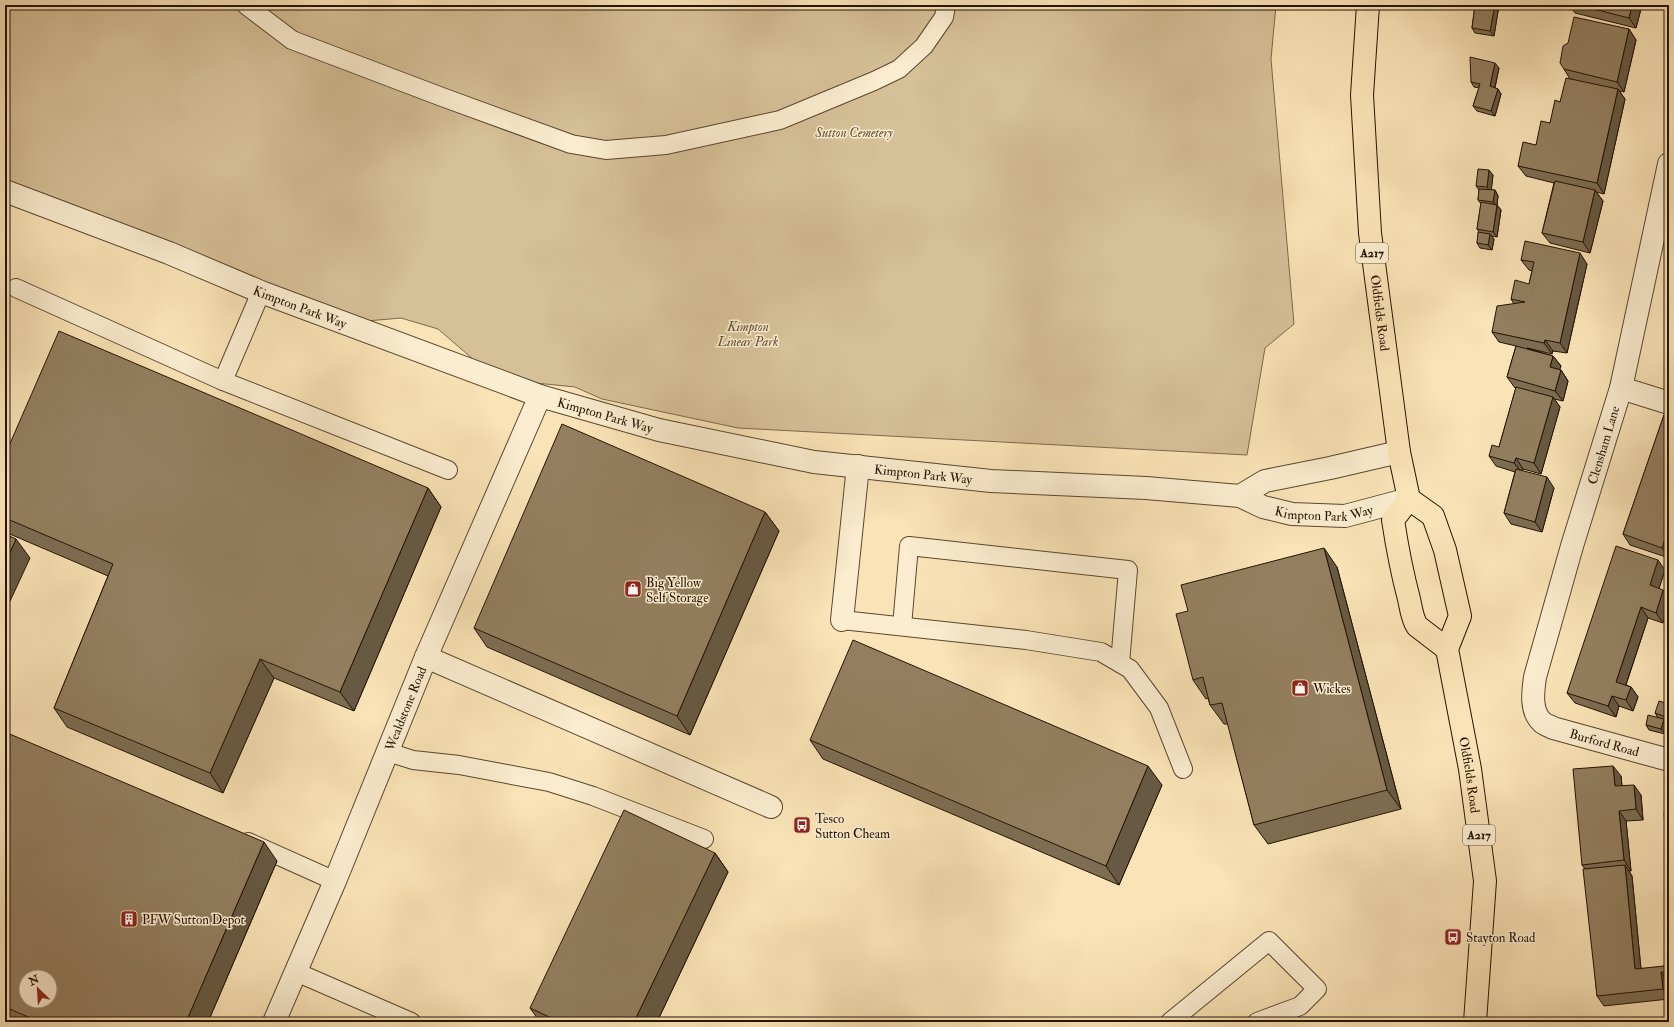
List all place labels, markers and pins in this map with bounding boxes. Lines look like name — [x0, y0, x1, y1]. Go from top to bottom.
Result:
place label: Big Yellow Self Storage — [646, 575, 709, 606]
shop icon: Big Yellow Self Storage — [623, 579, 643, 599]
shop icon: Wickes — [1290, 678, 1310, 698]
place label: Wickes — [1312, 681, 1351, 697]
place label: Tesco Sutton Cheam — [815, 811, 890, 842]
bus stop icon: Tesco Sutton Cheam — [792, 815, 812, 835]
building icon: PFW Sutton Depot — [119, 909, 139, 929]
place label: PFW Sutton Depot — [142, 912, 245, 929]
bus stop icon: Stayton Road — [1443, 927, 1463, 947]
place label: Stayton Road — [1466, 930, 1536, 947]

